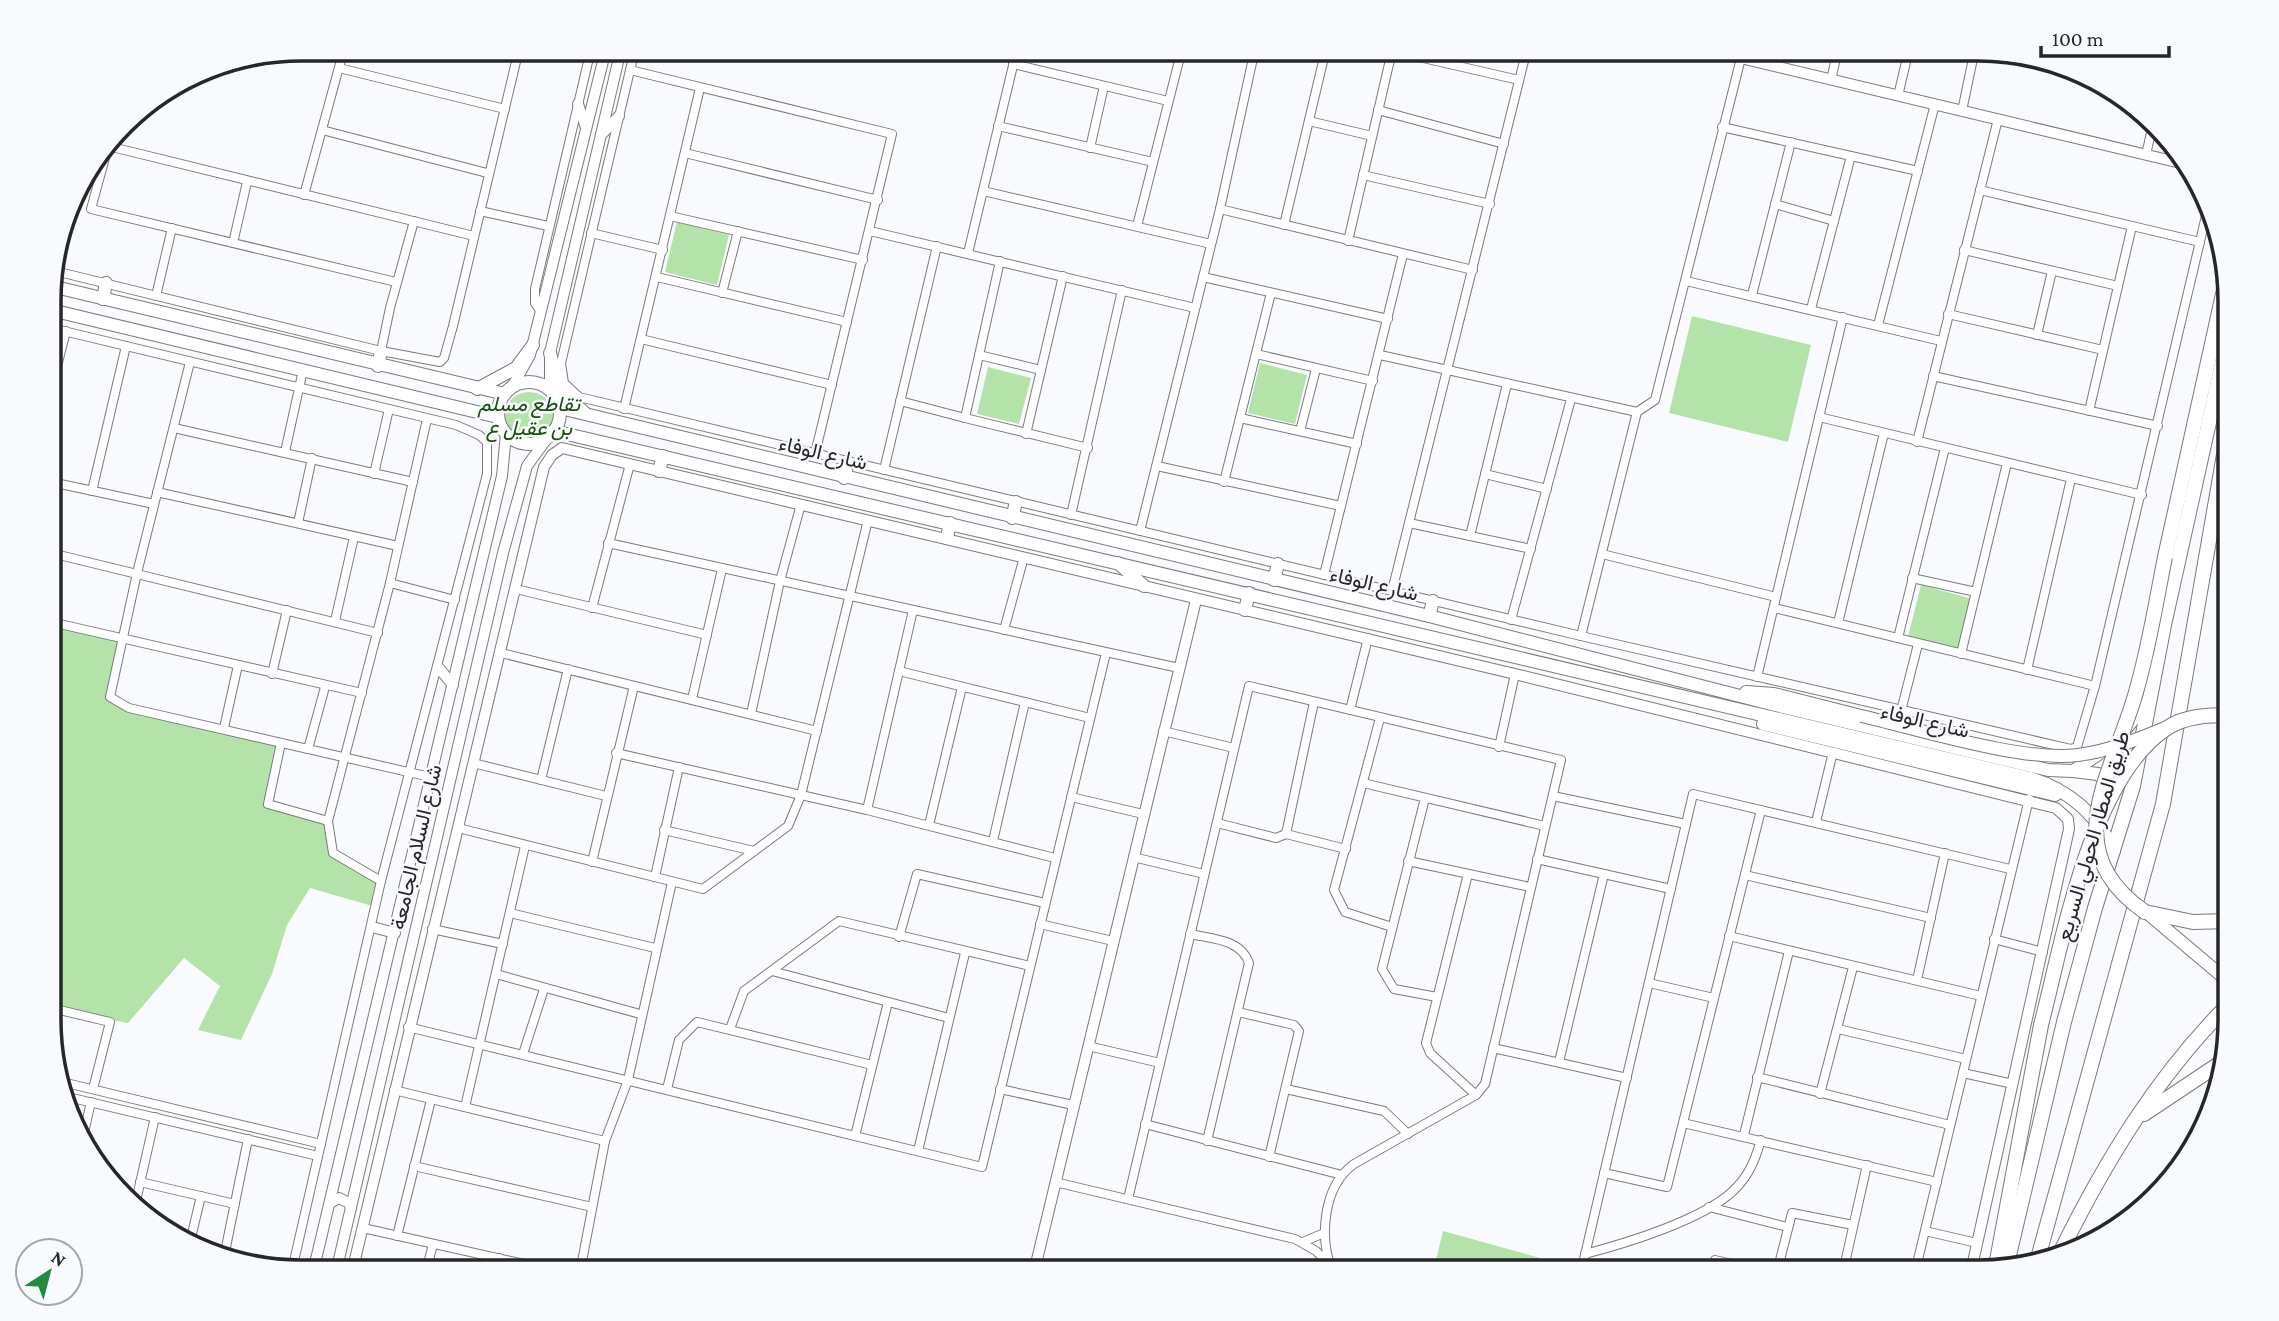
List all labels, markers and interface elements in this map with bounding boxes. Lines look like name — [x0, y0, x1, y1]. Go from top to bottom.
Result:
scale bar — [2041, 14, 2169, 58]
text: 100 m — [2052, 27, 2104, 51]
park label: تقاطع مسلم بن عقيل ع — [477, 392, 582, 443]
street label: شارع الوفاء — [776, 431, 870, 477]
street label: شارع الوفاء — [1327, 562, 1421, 608]
street label: شارع الوفاء — [1878, 699, 1972, 745]
street label: طريق المطار الحولي السريع — [2051, 728, 2139, 945]
street label: شارع السلام الجامعة — [385, 762, 449, 932]
north arrow — [14, 1237, 84, 1307]
text: N — [47, 1246, 70, 1271]

